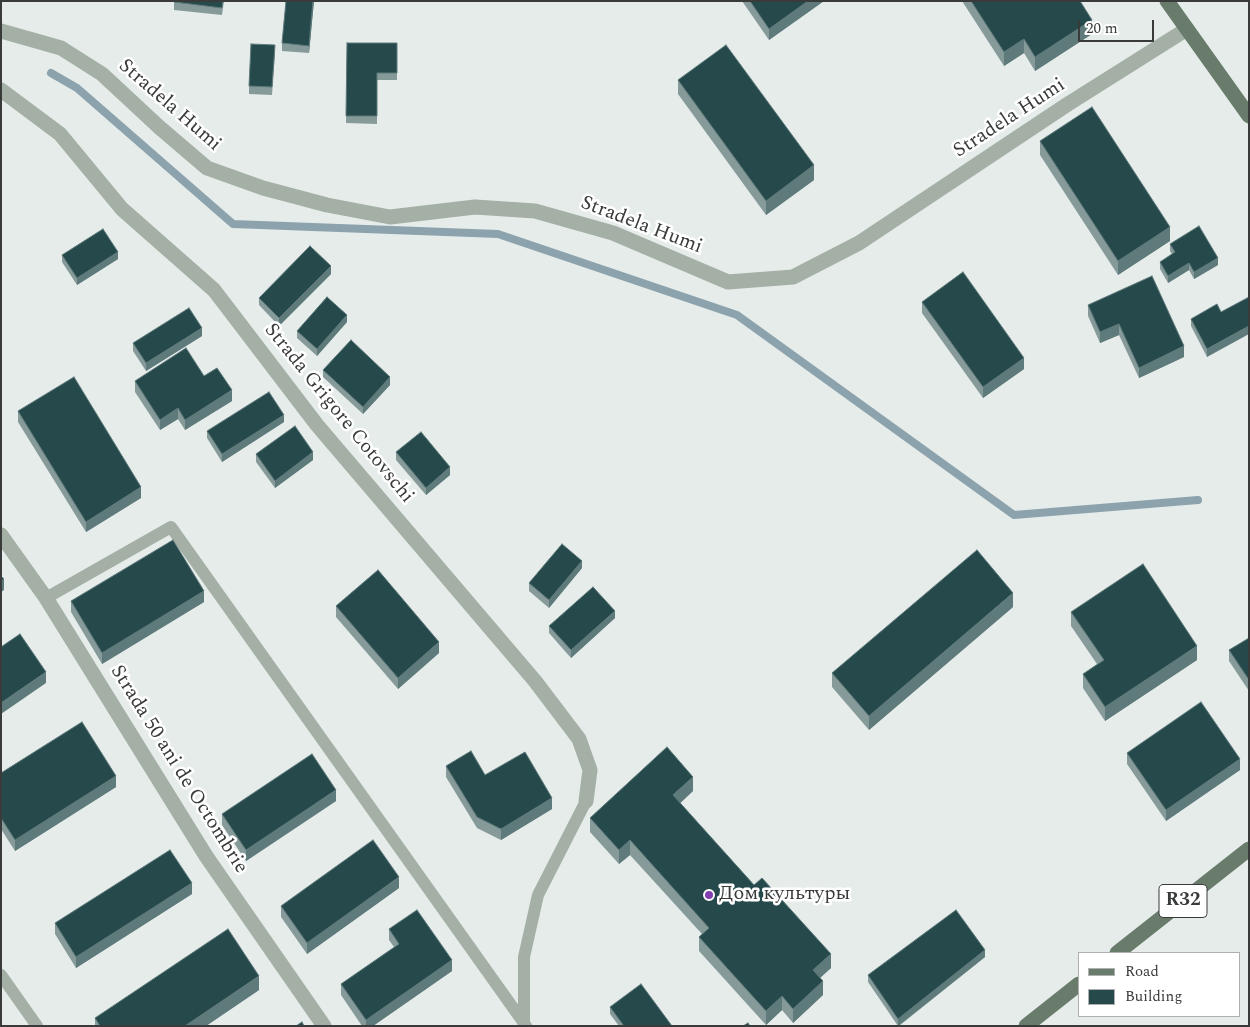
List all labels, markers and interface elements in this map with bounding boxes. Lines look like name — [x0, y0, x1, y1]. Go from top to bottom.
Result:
scale bar — [1080, 10, 1156, 42]
text: 20 m — [1086, 17, 1118, 40]
street label: Stradela Humi — [113, 55, 225, 157]
street label: Stradela Humi — [950, 74, 1070, 164]
street label: Stradela Humi — [577, 192, 705, 260]
street label: Strada Grigore Cotovschi — [258, 319, 418, 509]
street label: Strada 50 ani de Octombrie — [104, 661, 252, 879]
place label: Дом культуры — [719, 883, 850, 907]
road number: R32 — [1159, 884, 1207, 918]
marker: Дом культуры — [703, 889, 715, 901]
legend — [1078, 952, 1240, 1017]
text: Road — [1125, 960, 1159, 983]
text: Building — [1125, 985, 1182, 1008]

